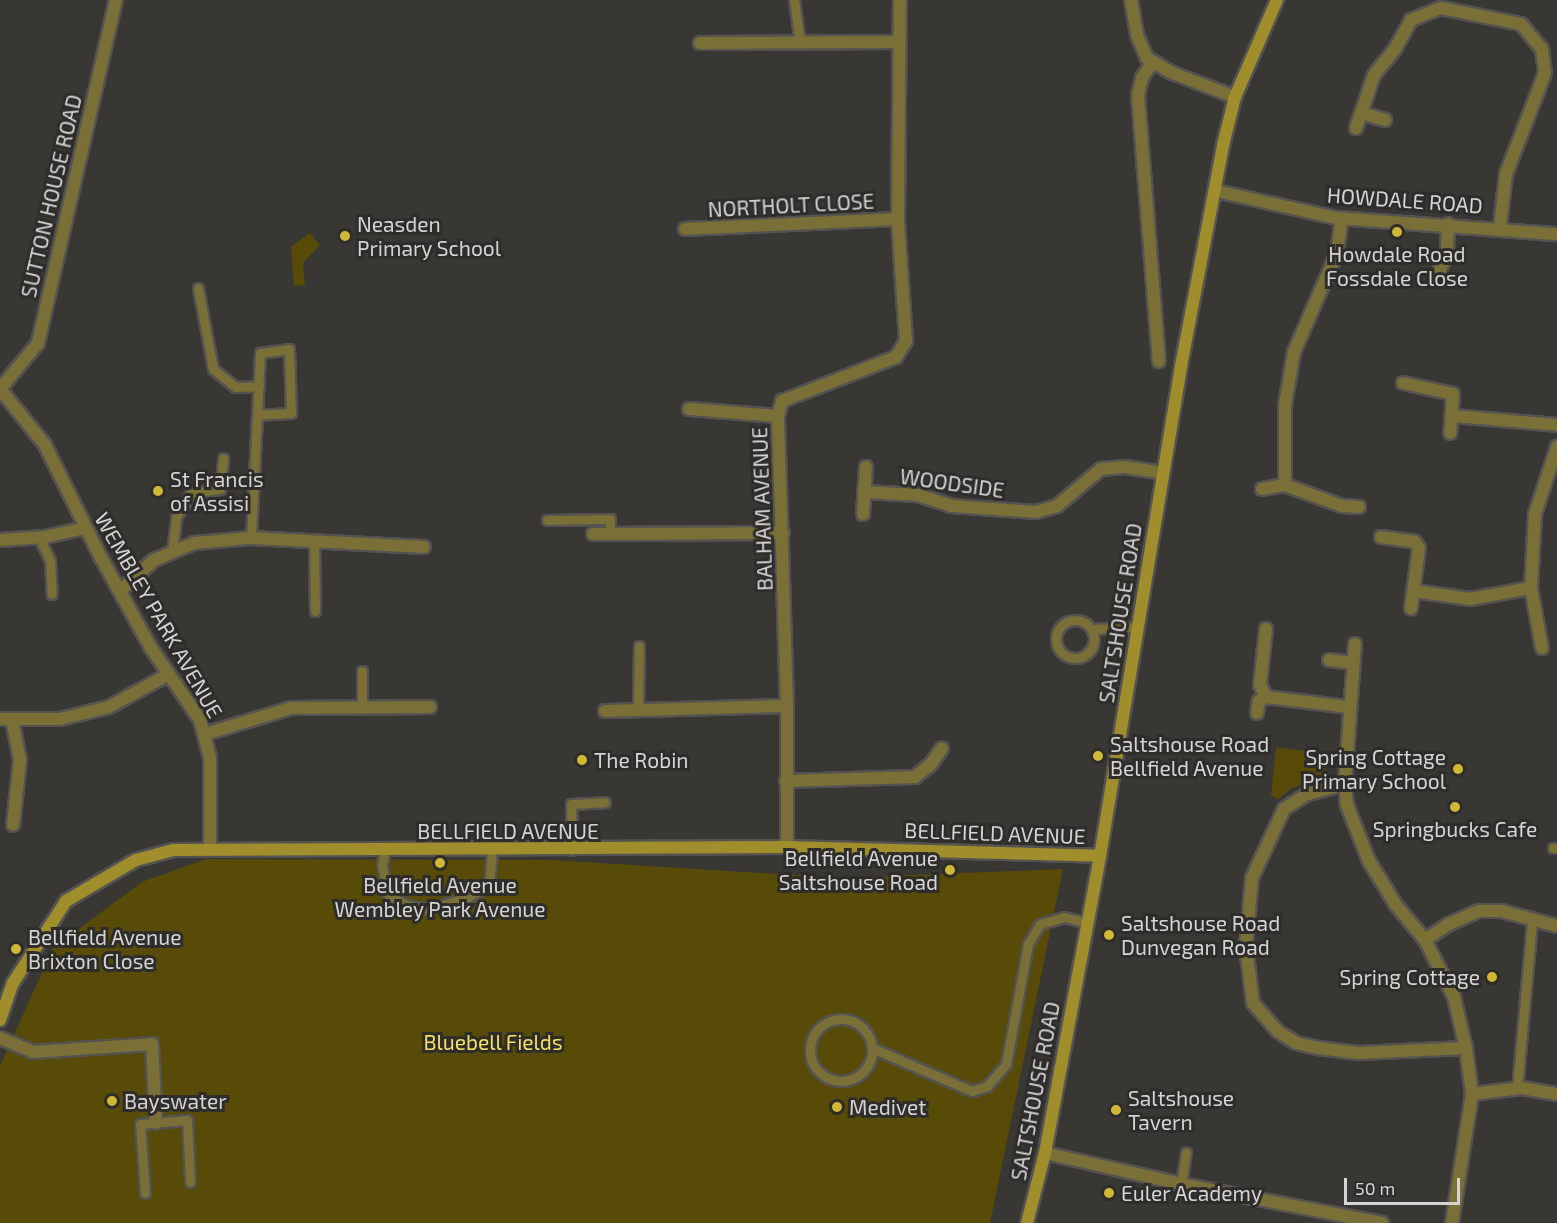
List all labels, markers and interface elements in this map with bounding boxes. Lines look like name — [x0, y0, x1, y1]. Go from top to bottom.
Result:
street label: SUTTON HOUSE ROAD — [15, 92, 87, 300]
street label: HOWDALE ROAD — [1326, 182, 1484, 218]
street label: NORTHOLT CLOSE — [707, 188, 875, 222]
place label: Neasden Primary School — [357, 211, 502, 261]
marker: Howdale Road Fossdale Close — [1390, 225, 1404, 239]
marker: Neasden Primary School — [338, 229, 352, 243]
place label: Howdale Road Fossdale Close — [1326, 241, 1468, 291]
street label: BALHAM AVENUE — [747, 426, 777, 592]
street label: WOODSIDE — [898, 463, 1006, 503]
place label: St Francis of Assisi — [170, 466, 264, 516]
marker: St Francis of Assisi — [151, 484, 165, 498]
street label: WEMBLEY PARK AVENUE — [89, 507, 229, 723]
street label: SALTSHOUSE ROAD — [1093, 521, 1147, 705]
place label: Saltshouse Road Bellfield Avenue — [1110, 731, 1269, 781]
place label: Spring Cottage Primary School — [1301, 744, 1446, 794]
place label: The Robin — [594, 747, 689, 773]
marker: Saltshouse Road Bellfield Avenue — [1091, 749, 1105, 763]
marker: The Robin — [575, 753, 589, 767]
marker: Spring Cottage Primary School — [1451, 762, 1465, 776]
marker: Springbucks Cafe — [1448, 800, 1462, 814]
place label: Springbucks Cafe — [1373, 816, 1537, 842]
street label: BELLFIELD AVENUE — [904, 817, 1086, 849]
street label: BELLFIELD AVENUE — [417, 818, 599, 844]
place label: Bellfield Avenue Saltshouse Road — [779, 845, 938, 895]
marker: Bellfield Avenue Wembley Park Avenue — [433, 856, 447, 870]
marker: Bellfield Avenue Saltshouse Road — [943, 863, 957, 877]
place label: Bellfield Avenue Wembley Park Avenue — [334, 872, 546, 922]
place label: Saltshouse Road Dunvegan Road — [1121, 910, 1280, 960]
place label: Bellfield Avenue Brixton Close — [28, 924, 182, 974]
marker: Saltshouse Road Dunvegan Road — [1102, 928, 1116, 942]
marker: Bellfield Avenue Brixton Close — [9, 942, 23, 956]
place label: Spring Cottage — [1339, 964, 1480, 990]
marker: Spring Cottage — [1485, 970, 1499, 984]
street label: SALTSHOUSE ROAD — [1005, 999, 1065, 1183]
park label: Bluebell Fields — [423, 1029, 563, 1055]
place label: Saltshouse Tavern — [1128, 1085, 1234, 1135]
place label: Bayswater — [124, 1088, 227, 1114]
marker: Bayswater — [105, 1094, 119, 1108]
place label: Medivet — [849, 1094, 926, 1120]
marker: Medivet — [830, 1100, 844, 1114]
marker: Saltshouse Tavern — [1109, 1103, 1123, 1117]
scale bar — [1347, 1166, 1462, 1204]
text: 50 m — [1355, 1177, 1395, 1199]
place label: Euler Academy — [1121, 1180, 1263, 1206]
marker: Euler Academy — [1102, 1186, 1116, 1200]

